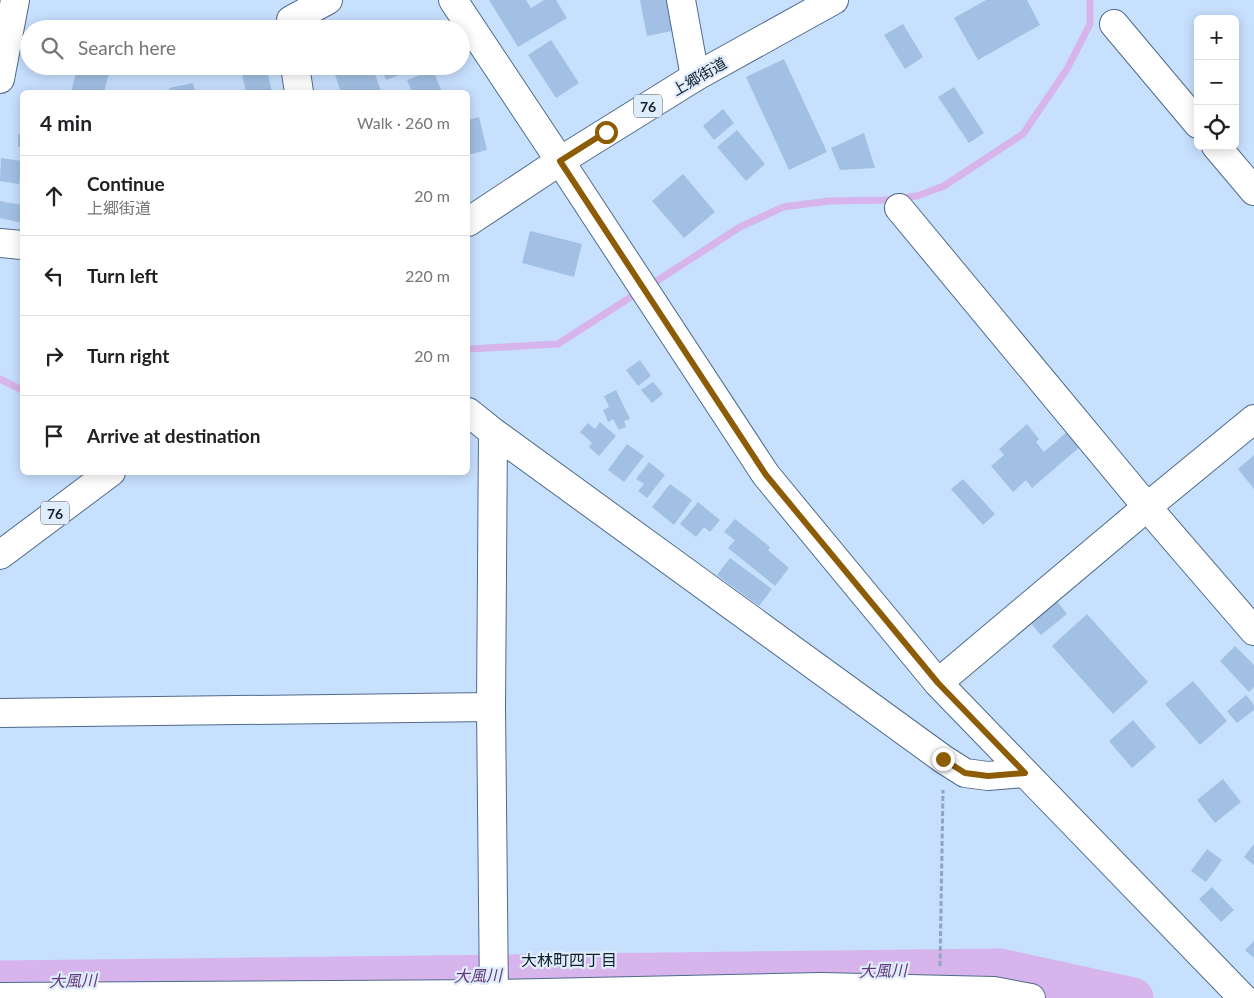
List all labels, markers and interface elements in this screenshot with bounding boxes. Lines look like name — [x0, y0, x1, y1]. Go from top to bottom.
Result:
map controls — [1194, 15, 1239, 150]
button: + — [1194, 15, 1239, 60]
search box — [20, 20, 470, 75]
icon: search — [38, 34, 66, 62]
text: Search here — [78, 36, 176, 59]
street label: 上郷街道 — [669, 53, 729, 99]
button: − — [1194, 60, 1239, 105]
road number: 76 — [634, 94, 662, 118]
button: locate — [1194, 105, 1239, 150]
text: 4 min — [40, 110, 92, 135]
text: Walk · 260 m — [357, 113, 450, 132]
route start — [595, 121, 618, 144]
text: Continue — [87, 172, 165, 195]
icon: ahead — [40, 182, 68, 210]
text: 20 m — [414, 186, 450, 205]
text: 上郷街道 — [87, 198, 151, 217]
icon: left — [40, 262, 68, 290]
text: Turn left — [87, 264, 158, 287]
text: 220 m — [405, 266, 450, 285]
icon: right — [40, 342, 68, 370]
text: Turn right — [87, 344, 169, 367]
text: 20 m — [414, 346, 450, 365]
icon: arrive — [40, 422, 68, 450]
text: Arrive at destination — [87, 424, 260, 447]
road number: 76 — [41, 502, 69, 524]
route end — [932, 748, 955, 771]
district label: 大林町四丁目 — [521, 950, 617, 969]
water label: 大風川 — [859, 960, 909, 980]
water label: 大風川 — [454, 965, 504, 985]
water label: 大風川 — [49, 970, 99, 990]

